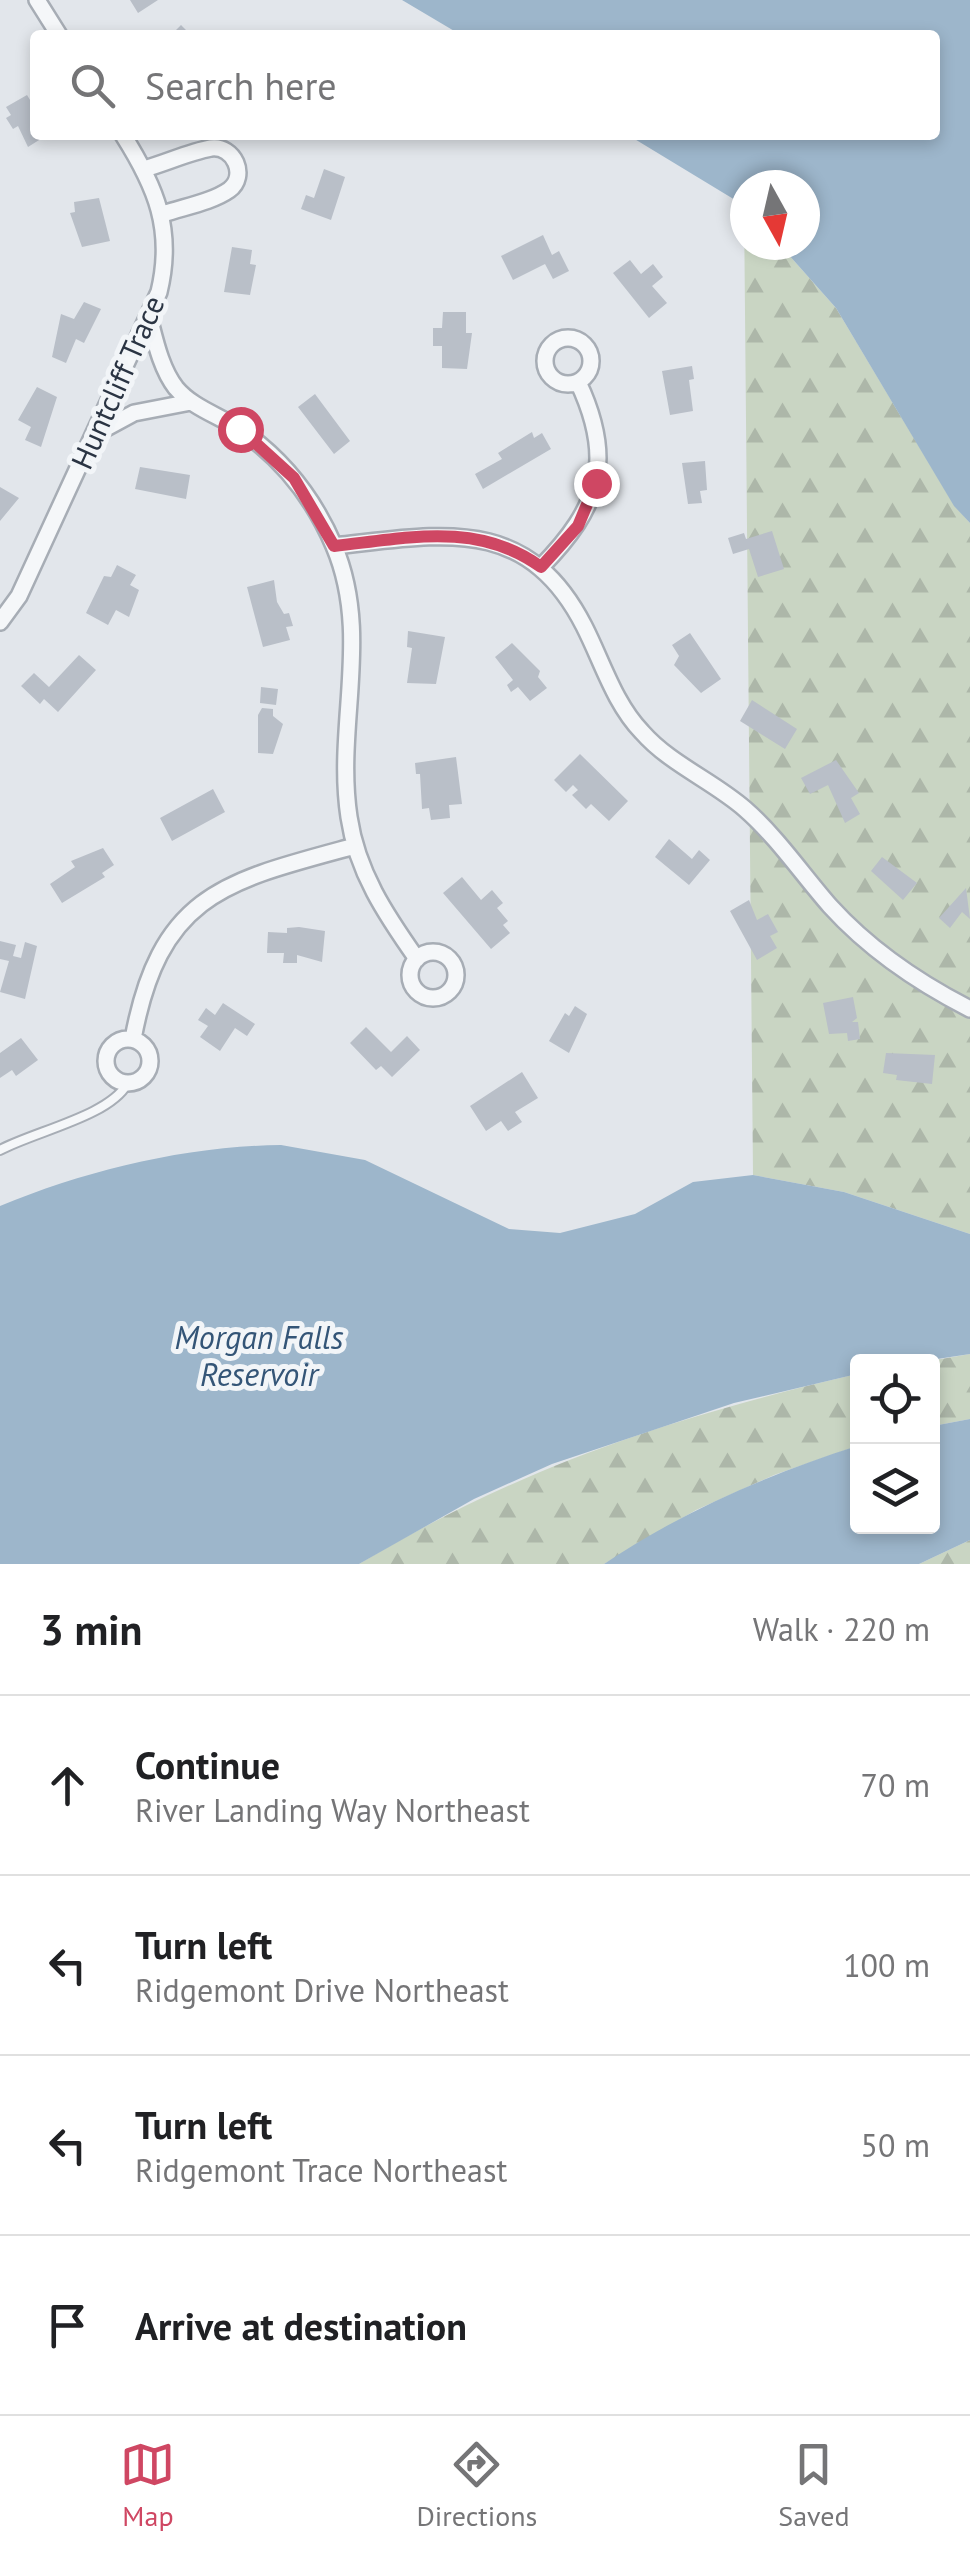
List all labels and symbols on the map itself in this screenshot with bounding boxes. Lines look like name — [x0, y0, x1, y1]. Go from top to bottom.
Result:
north arrow — [730, 170, 820, 260]
street label: Huntcliff Trace — [61, 289, 173, 475]
route start — [218, 407, 264, 453]
route end — [574, 461, 620, 507]
water label: Morgan Falls Reservoir — [175, 1316, 344, 1395]

